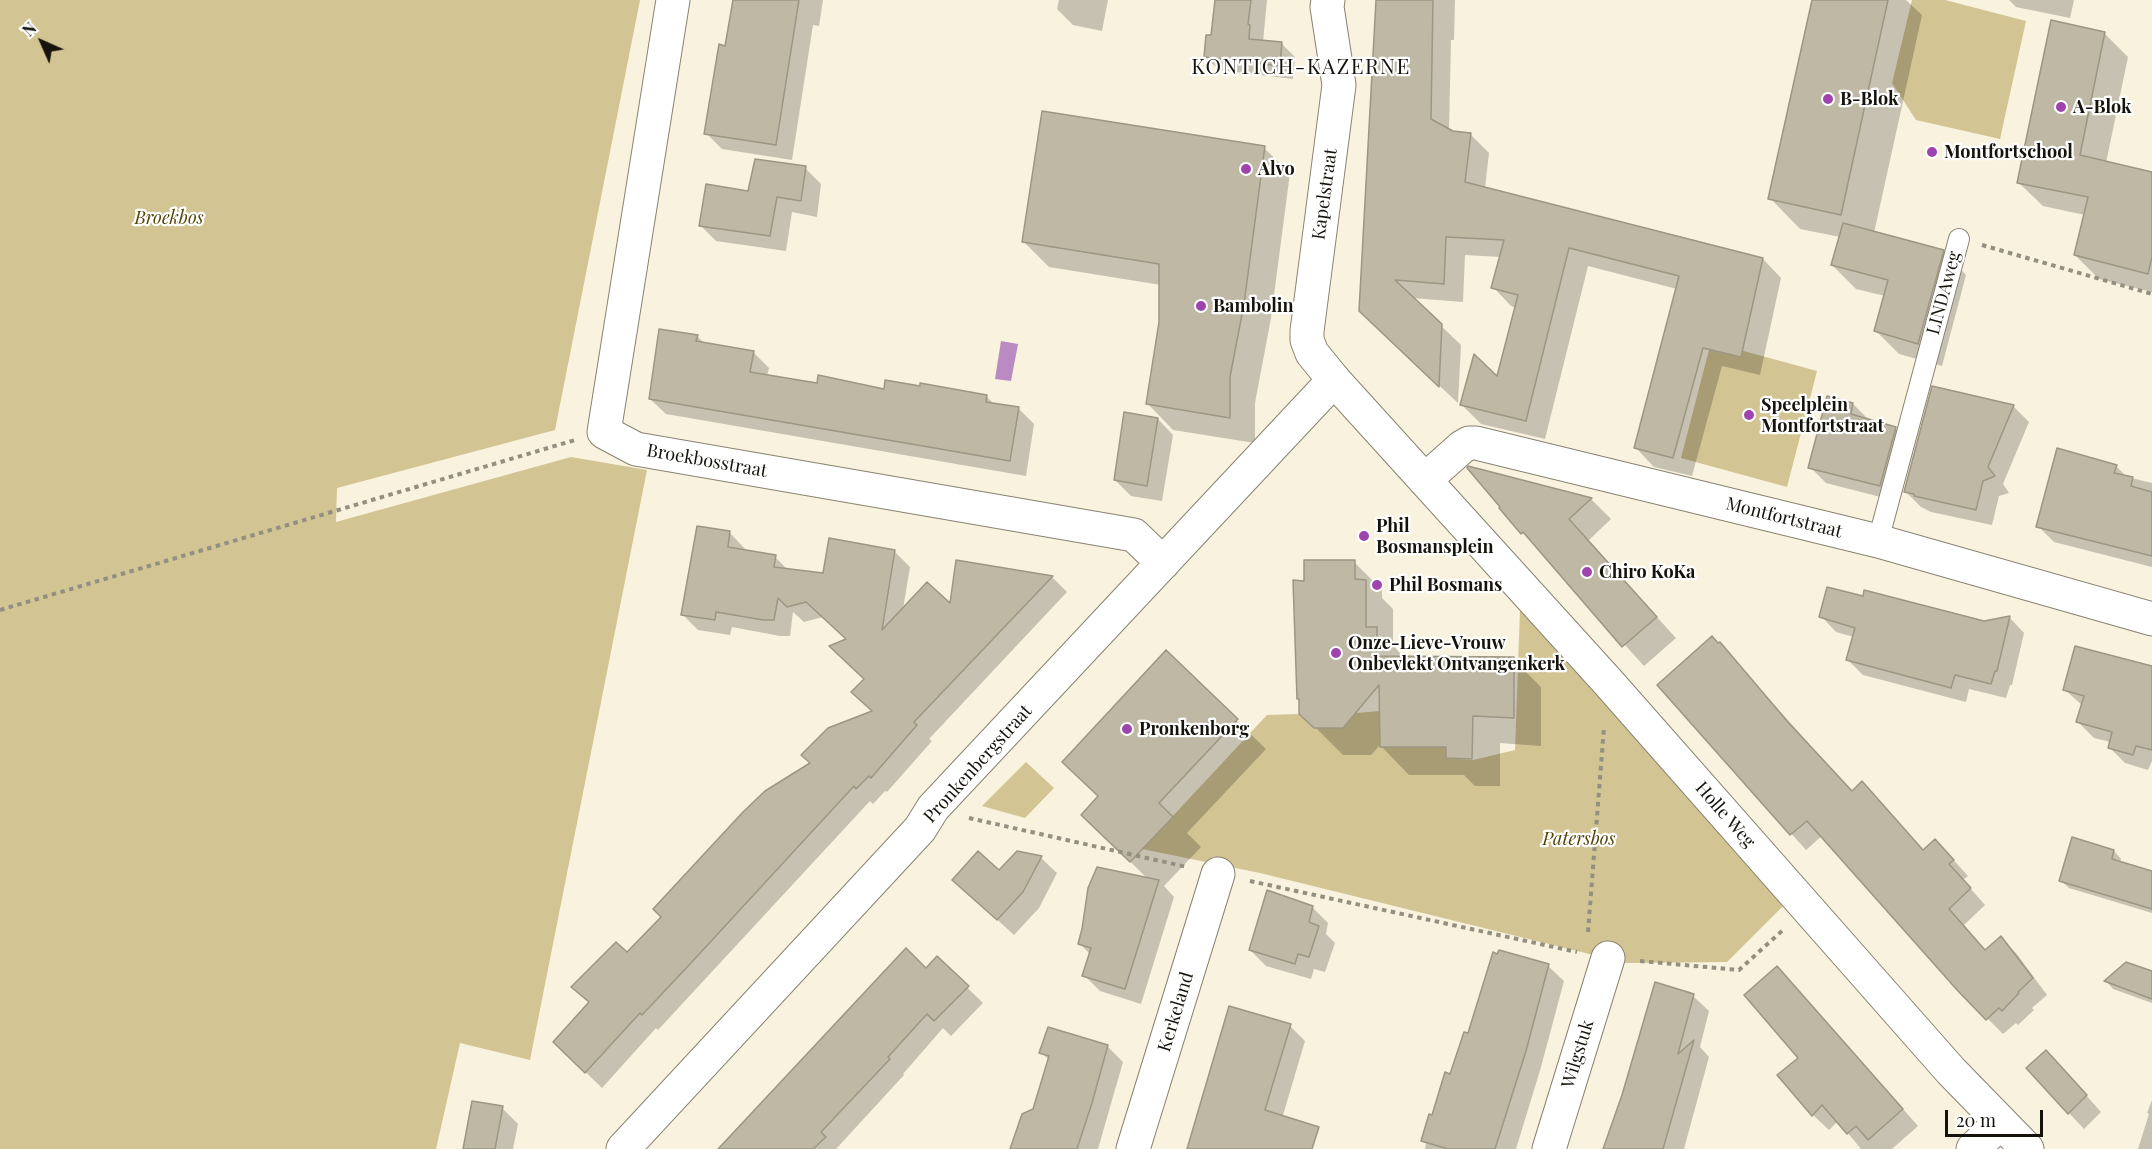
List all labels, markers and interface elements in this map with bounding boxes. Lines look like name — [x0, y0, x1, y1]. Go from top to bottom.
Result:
north arrow — [12, 12, 72, 72]
text: N — [17, 17, 40, 40]
district label: KONTICH-KAZERNE — [1191, 54, 1411, 80]
place label: B-Blok — [1840, 88, 1899, 110]
marker: B-Blok — [1821, 92, 1835, 106]
place label: A-Blok — [2073, 96, 2131, 118]
marker: A-Blok — [2054, 100, 2068, 114]
place label: Montfortschool — [1944, 141, 2073, 163]
marker: Montfortschool — [1925, 145, 1939, 159]
street label: Kapelstraat — [1308, 147, 1342, 241]
place label: Alvo — [1258, 158, 1295, 180]
marker: Alvo — [1239, 162, 1253, 176]
park label: Broekbos — [134, 207, 204, 229]
street label: LINDAweg — [1922, 249, 1966, 337]
place label: Bambolin — [1213, 295, 1294, 317]
marker: Bambolin — [1194, 299, 1208, 313]
place label: Speelplein Montfortstraat — [1761, 394, 1884, 436]
marker: Speelplein Montfortstraat — [1742, 408, 1756, 422]
street label: Broekbosstraat — [645, 440, 769, 482]
street label: Montfortstraat — [1724, 493, 1844, 543]
place label: Phil Bosmansplein — [1376, 515, 1494, 558]
marker: Phil Bosmansplein — [1357, 529, 1371, 543]
place label: Chiro KoKa — [1599, 561, 1695, 583]
marker: Chiro KoKa — [1580, 565, 1594, 579]
place label: Phil Bosmans — [1389, 574, 1502, 596]
marker: Phil Bosmans — [1370, 578, 1384, 592]
place label: Onze-Lieve-Vrouw Onbevlekt Ontvangenkerk — [1348, 632, 1565, 674]
marker: Onze-Lieve-Vrouw Onbevlekt Ontvangenkerk — [1329, 646, 1343, 660]
street label: Pronkenbergstraat — [919, 701, 1037, 827]
place label: Pronkenborg — [1139, 718, 1249, 740]
marker: Pronkenborg — [1120, 722, 1134, 736]
street label: Holle Weg — [1690, 778, 1760, 852]
park label: Patersbos — [1543, 828, 1615, 850]
street label: Kerkeland — [1154, 969, 1198, 1055]
street label: Wilgstuk — [1557, 1017, 1599, 1091]
scale bar — [1948, 1098, 2046, 1136]
text: 20 m — [1956, 1108, 1996, 1132]

